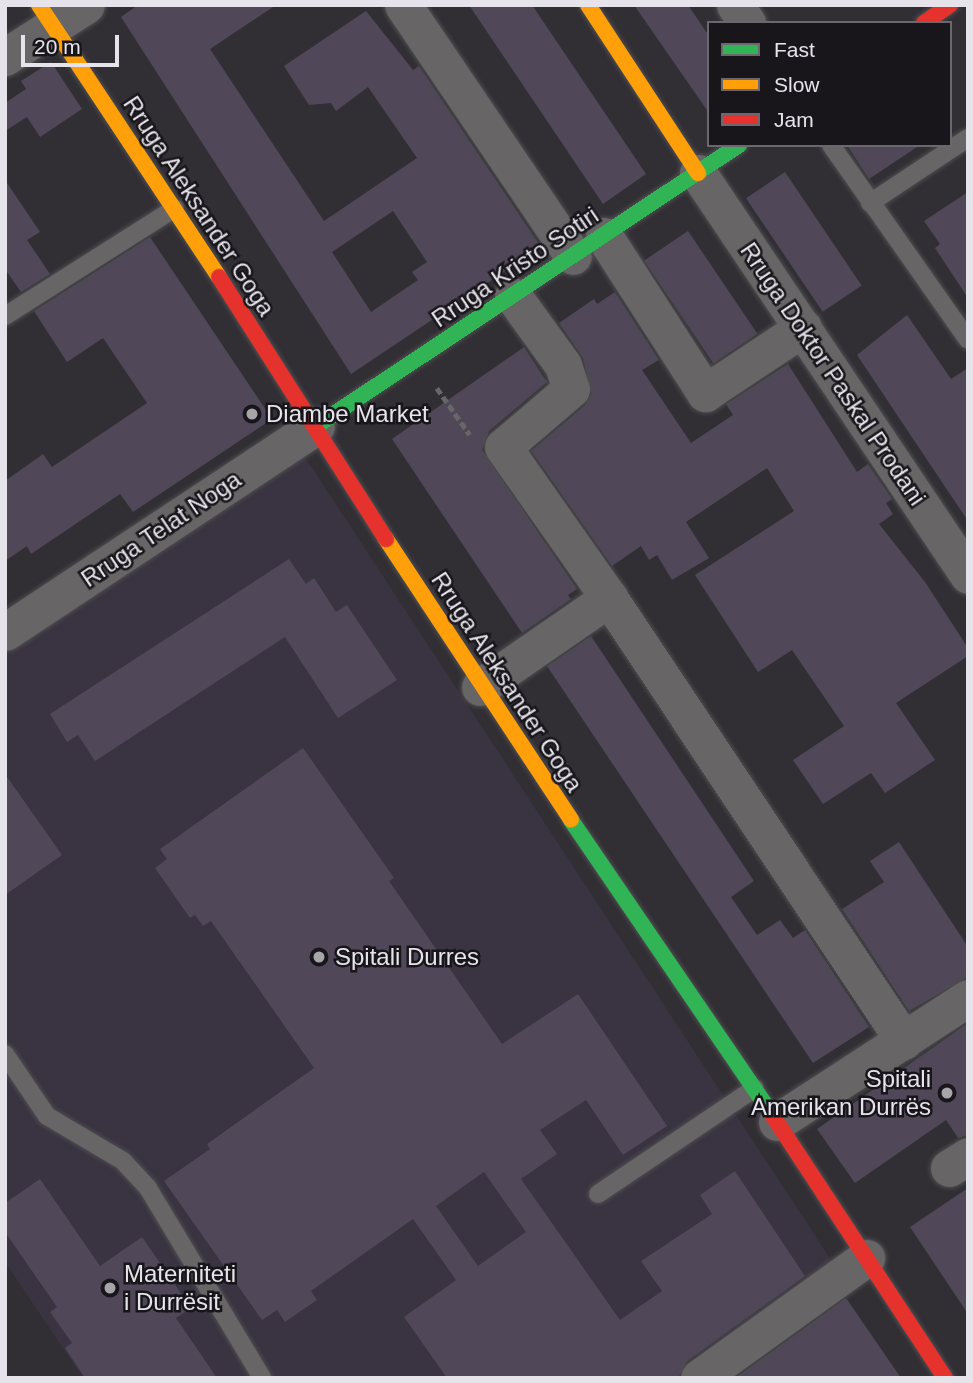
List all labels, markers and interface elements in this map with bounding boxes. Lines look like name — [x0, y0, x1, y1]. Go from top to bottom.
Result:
scale bar — [24, 21, 122, 65]
legend — [707, 21, 952, 147]
text: 20 m — [34, 35, 81, 58]
text: Fast — [774, 38, 815, 61]
text: Slow — [774, 73, 820, 96]
street label: Rruga Aleksander Goga — [117, 90, 281, 322]
text: Jam — [774, 108, 814, 131]
street label: Rruga Kristo Sotiri — [426, 201, 604, 333]
street label: Rruga Doktor Paskal Prodani — [734, 237, 932, 511]
place label: Diambe Market — [266, 400, 429, 428]
marker: Diambe Market — [244, 406, 260, 422]
street label: Rruga Telat Noga — [76, 465, 246, 593]
street label: Rruga Aleksander Goga — [425, 566, 589, 798]
place label: Spitali Durres — [335, 943, 479, 971]
marker: Spitali Durres — [309, 947, 329, 967]
place label: Spitali Amerikan Durrës — [751, 1065, 931, 1121]
marker: Spitali Amerikan Durrës — [937, 1083, 957, 1103]
place label: Materniteti i Durrësit — [124, 1260, 236, 1316]
marker: Materniteti i Durrësit — [102, 1280, 118, 1296]

